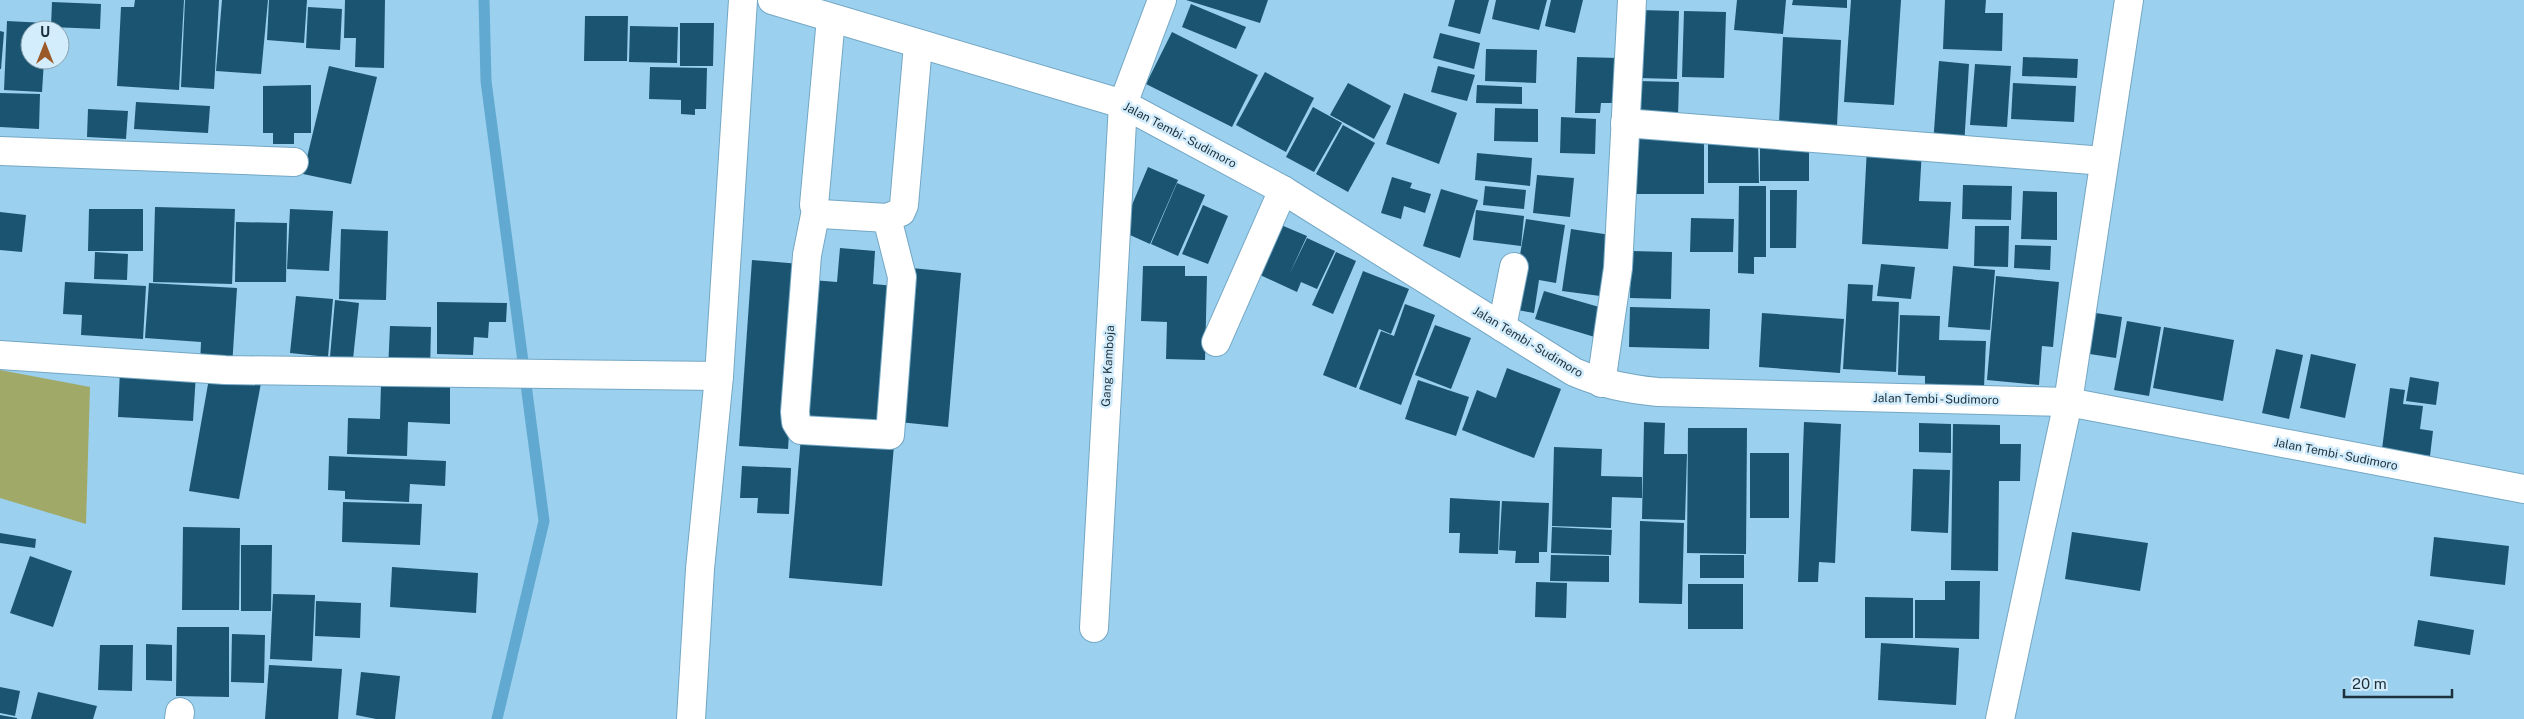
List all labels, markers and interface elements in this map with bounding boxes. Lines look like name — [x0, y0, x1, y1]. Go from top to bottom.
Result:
north arrow — [20, 20, 70, 70]
text: U — [40, 24, 50, 40]
street label: Jalan Tembi - Sudimoro — [1121, 99, 1239, 171]
street label: Jalan Tembi - Sudimoro — [1470, 304, 1586, 381]
street label: Gang Kamboja — [1099, 325, 1117, 407]
street label: Jalan Tembi - Sudimoro — [1873, 391, 1999, 407]
street label: Jalan Tembi - Sudimoro — [2273, 435, 2399, 473]
scale bar — [2344, 666, 2452, 698]
text: 20 m — [2352, 675, 2387, 692]

